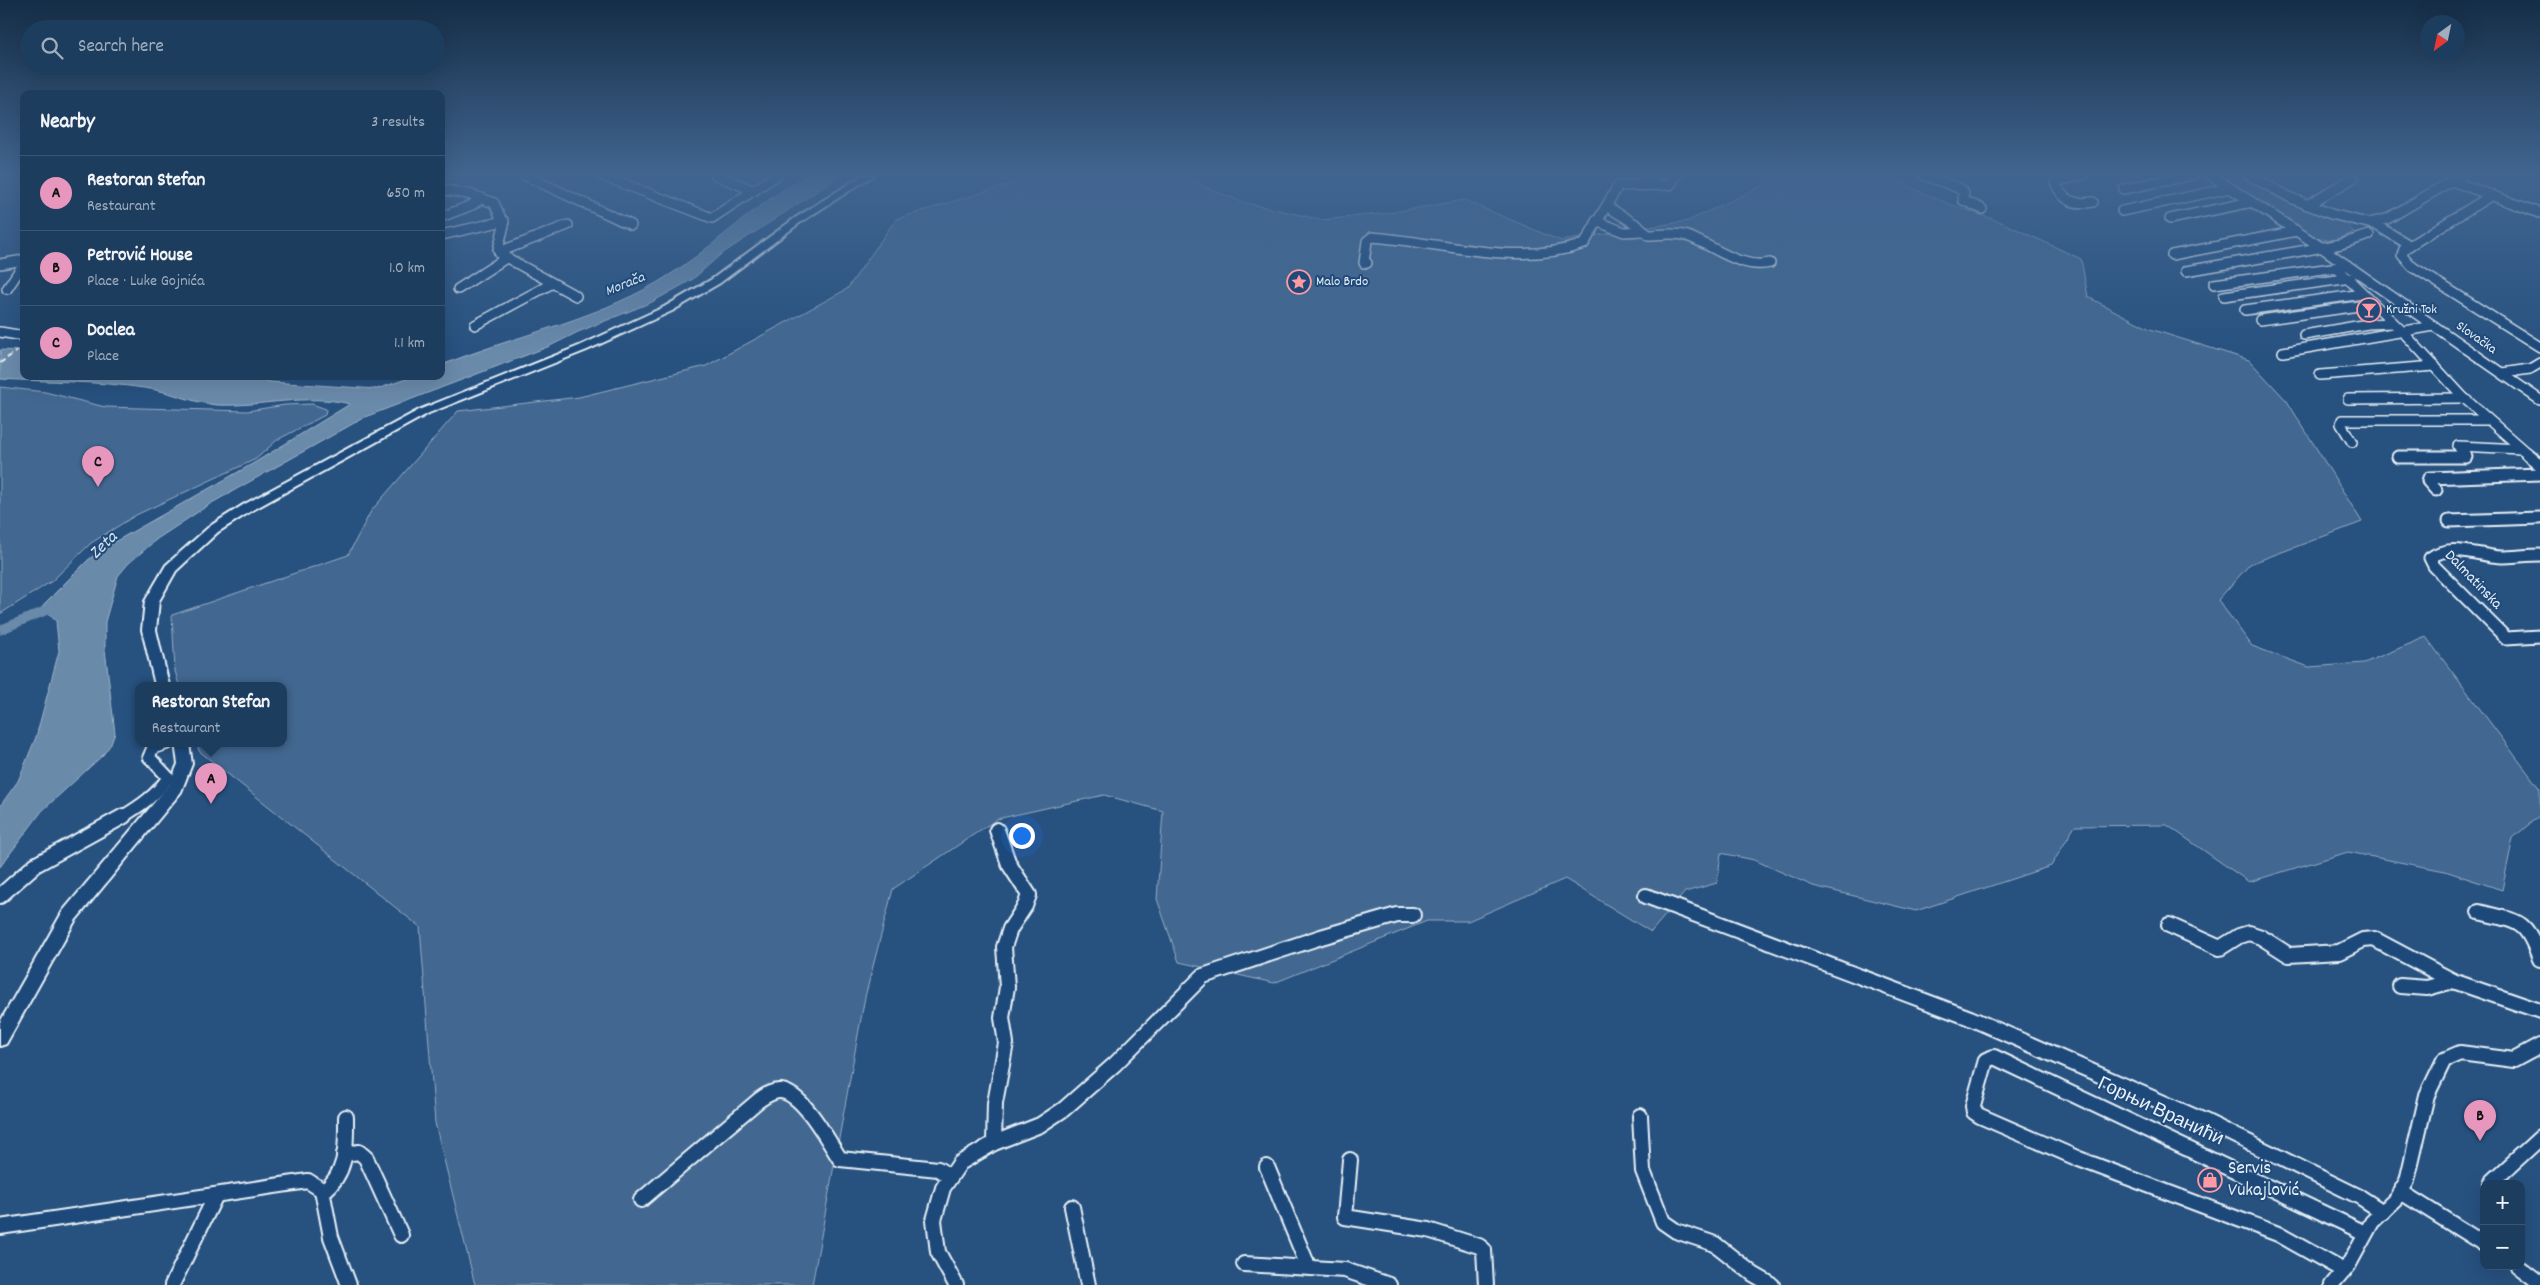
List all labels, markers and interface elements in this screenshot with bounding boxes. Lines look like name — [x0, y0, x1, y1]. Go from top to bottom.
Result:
north arrow — [2420, 15, 2465, 60]
search box — [20, 20, 445, 75]
icon: search — [38, 34, 66, 62]
text: Search here — [78, 34, 164, 61]
text: Nearby — [40, 108, 95, 138]
text: 3 results — [371, 111, 425, 134]
text: Restoran Stefan — [87, 168, 205, 195]
text: A — [52, 182, 60, 205]
text: 650 m — [386, 182, 425, 205]
text: Restaurant — [87, 195, 156, 218]
text: Petrović House — [87, 243, 193, 270]
text: B — [52, 257, 60, 280]
text: 1.0 km — [389, 257, 425, 280]
water label: Morača — [602, 267, 649, 303]
place icon: Malo Brdo — [1286, 269, 1312, 295]
text: Place · Luke Gojnića — [87, 270, 204, 293]
place label: Malo Brdo — [1316, 272, 1368, 292]
bar icon: Kružni Tok — [2356, 297, 2382, 323]
place label: Kružni Tok — [2386, 300, 2437, 320]
street label: Slovačka — [2451, 317, 2501, 360]
text: Doclea — [87, 318, 135, 345]
text: C — [52, 332, 60, 355]
text: 1.1 km — [394, 332, 425, 355]
text: Place — [87, 345, 119, 368]
pin: C — [82, 446, 114, 487]
water label: Zeta — [84, 525, 125, 566]
street label: Dalmatinska — [2439, 545, 2508, 615]
popup — [135, 682, 287, 747]
text: Restoran Stefan — [152, 690, 270, 717]
text: Restaurant — [152, 717, 220, 740]
pin: A — [195, 763, 227, 804]
your location — [1009, 823, 1035, 849]
street label: Горњи Вранићи — [2092, 1072, 2228, 1154]
pin: B — [2464, 1100, 2496, 1141]
place label: Servis Vukajlović — [2228, 1156, 2299, 1205]
shop icon: Servis Vukajlović — [2197, 1167, 2223, 1193]
map controls — [2480, 1180, 2525, 1270]
button: + — [2480, 1180, 2525, 1225]
button: − — [2480, 1225, 2525, 1270]

